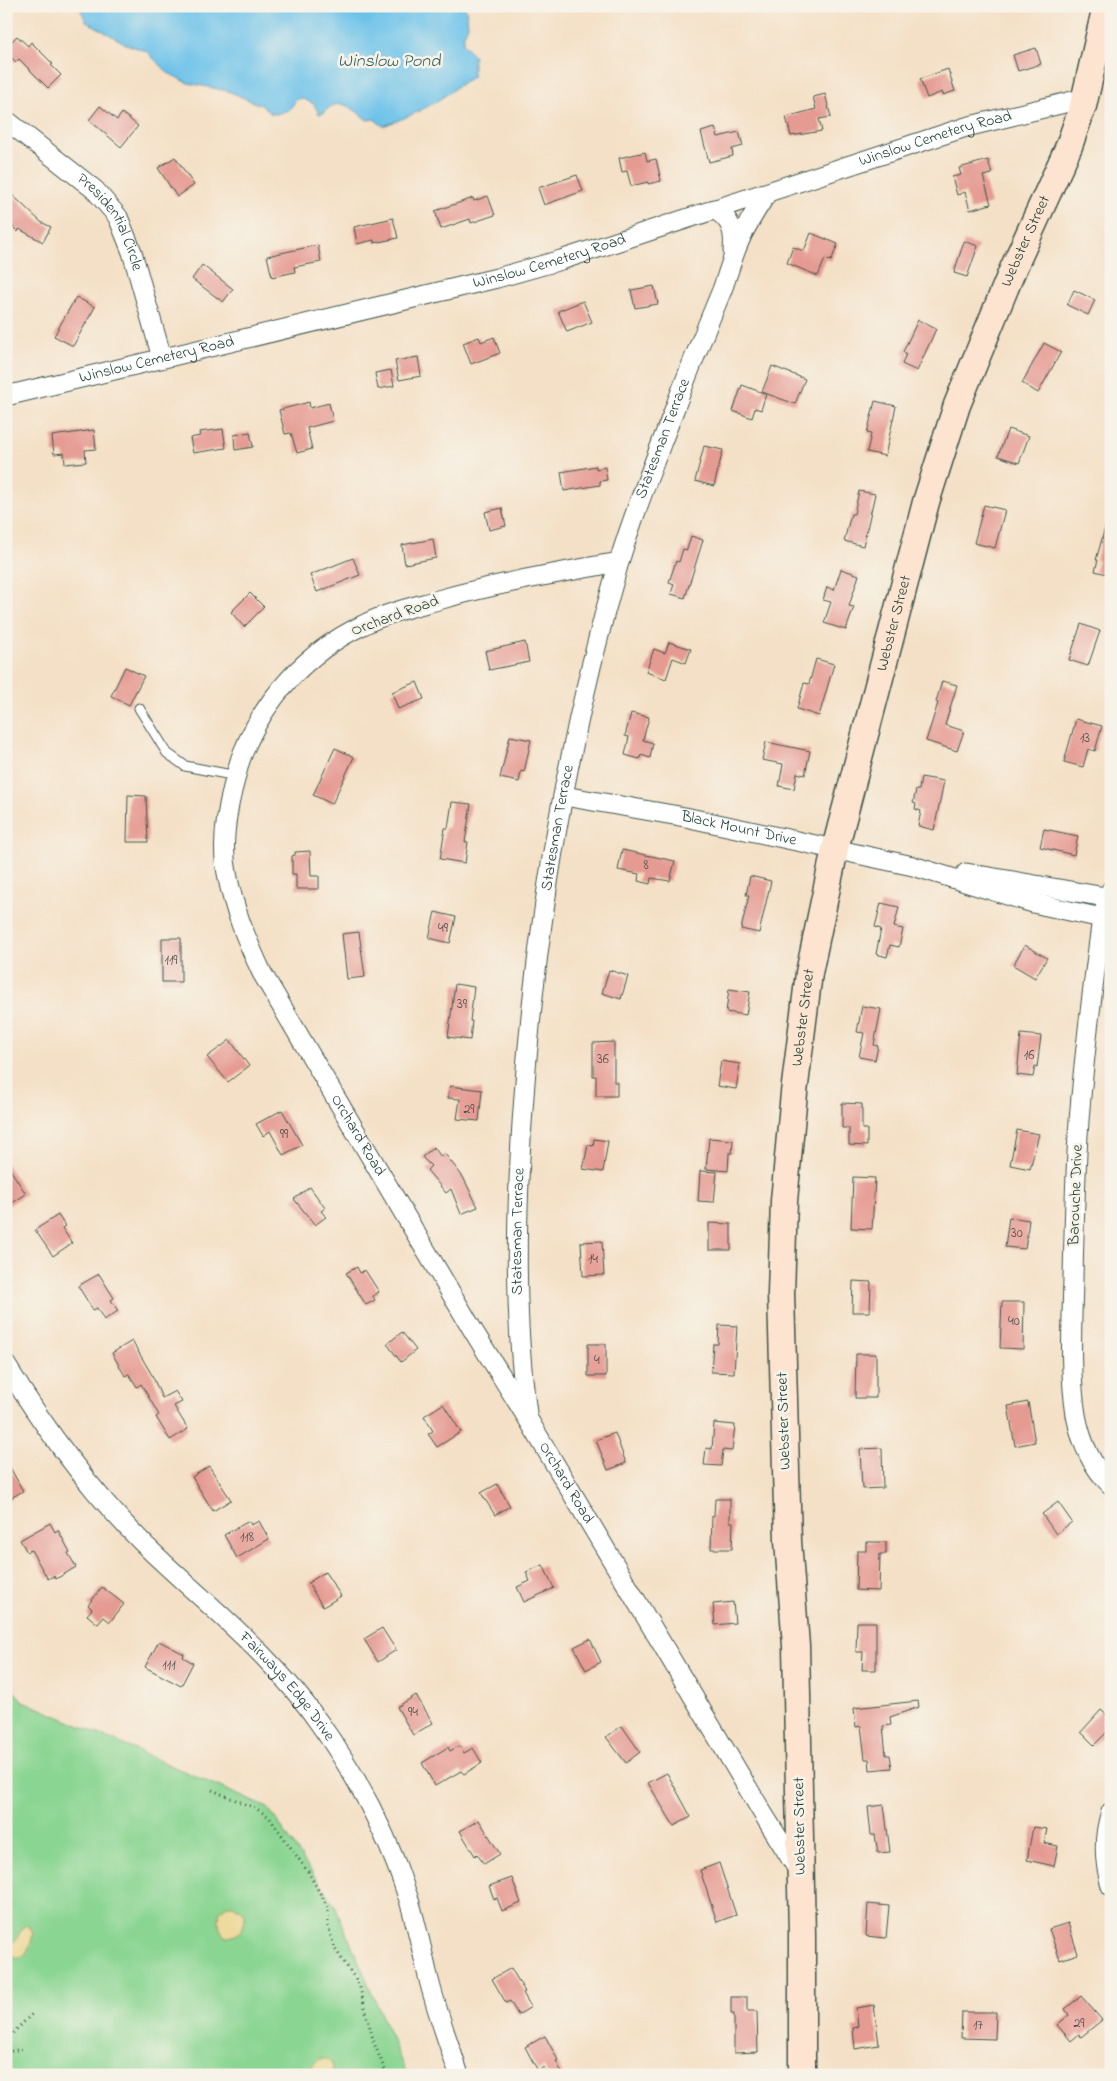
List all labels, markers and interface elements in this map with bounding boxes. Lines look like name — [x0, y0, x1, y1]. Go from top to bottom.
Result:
water label: Winslow Pond — [338, 49, 441, 75]
street label: Winslow Cemetery Road — [856, 104, 1014, 173]
street label: Presidential Circle — [71, 168, 149, 274]
street label: Webster Street — [995, 191, 1057, 290]
street label: Winslow Cemetery Road — [471, 227, 629, 295]
street label: Winslow Cemetery Road — [77, 330, 237, 390]
street label: Statesman Terrace — [629, 374, 697, 502]
street label: Webster Street — [870, 572, 918, 674]
street label: Orchard Road — [348, 589, 442, 643]
house number: 13 — [1080, 728, 1090, 749]
street label: Statesman Terrace — [535, 762, 581, 892]
street label: Black Mount Drive — [678, 804, 800, 853]
house number: 8 — [643, 855, 649, 876]
house number: 49 — [438, 918, 449, 939]
house number: 119 — [164, 950, 178, 971]
street label: Webster Street — [785, 966, 822, 1068]
house number: 39 — [457, 994, 468, 1015]
house number: 16 — [1024, 1045, 1034, 1066]
house number: 36 — [597, 1049, 609, 1070]
street label: Orchard Road — [324, 1090, 392, 1181]
house number: 29 — [463, 1099, 475, 1120]
house number: 99 — [280, 1124, 289, 1145]
street label: Barouche Drive — [1062, 1143, 1090, 1247]
street label: Statesman Terrace — [505, 1166, 532, 1295]
house number: 30 — [1011, 1223, 1023, 1244]
house number: 14 — [588, 1249, 598, 1270]
house number: 40 — [1008, 1311, 1020, 1332]
house number: 4 — [594, 1350, 600, 1371]
street label: Webster Street — [770, 1371, 798, 1470]
street label: Orchard Road — [532, 1437, 600, 1528]
house number: 118 — [240, 1527, 254, 1548]
street label: Fairways Edge Drive — [233, 1626, 341, 1747]
house number: 111 — [162, 1655, 176, 1676]
house number: 94 — [408, 1702, 418, 1723]
street label: Webster Street — [787, 1776, 813, 1875]
house number: 29 — [1073, 2013, 1085, 2034]
house number: 17 — [973, 2015, 983, 2036]

